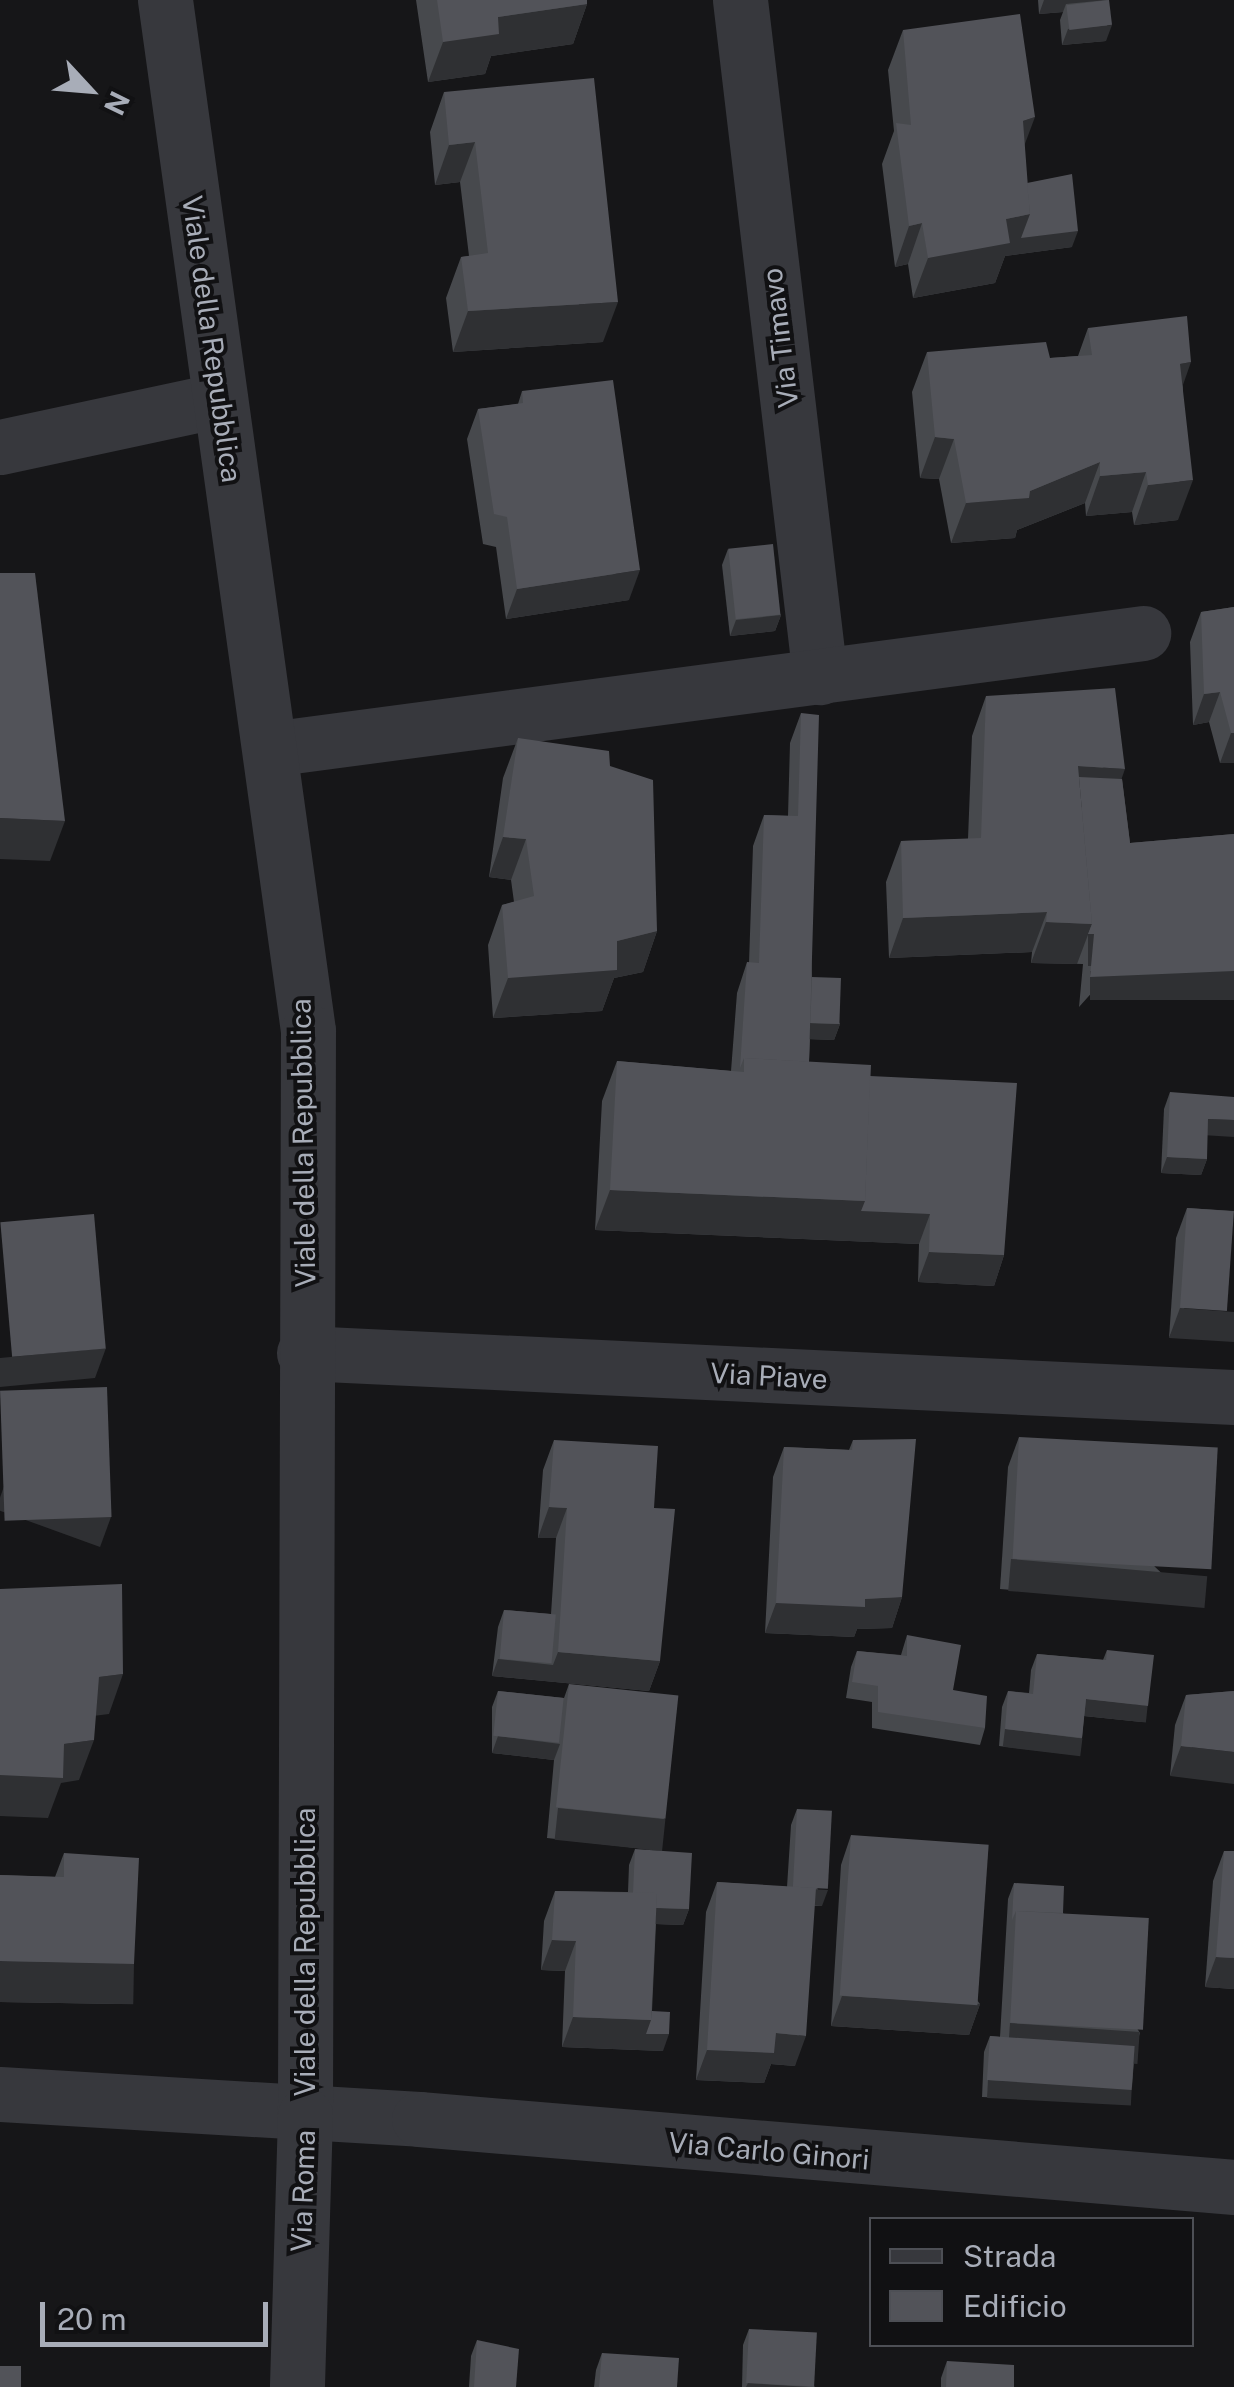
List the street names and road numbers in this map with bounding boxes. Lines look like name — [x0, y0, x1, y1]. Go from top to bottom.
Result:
street label: Viale della Repubblica — [175, 193, 249, 485]
street label: Via Timavo — [755, 266, 805, 410]
street label: Viale della Repubblica — [284, 998, 322, 1288]
street label: Via Piave — [709, 1356, 829, 1396]
street label: Viale della Repubblica — [288, 1807, 322, 2097]
street label: Via Carlo Ginori — [667, 2125, 871, 2177]
street label: Via Roma — [284, 2129, 322, 2253]

